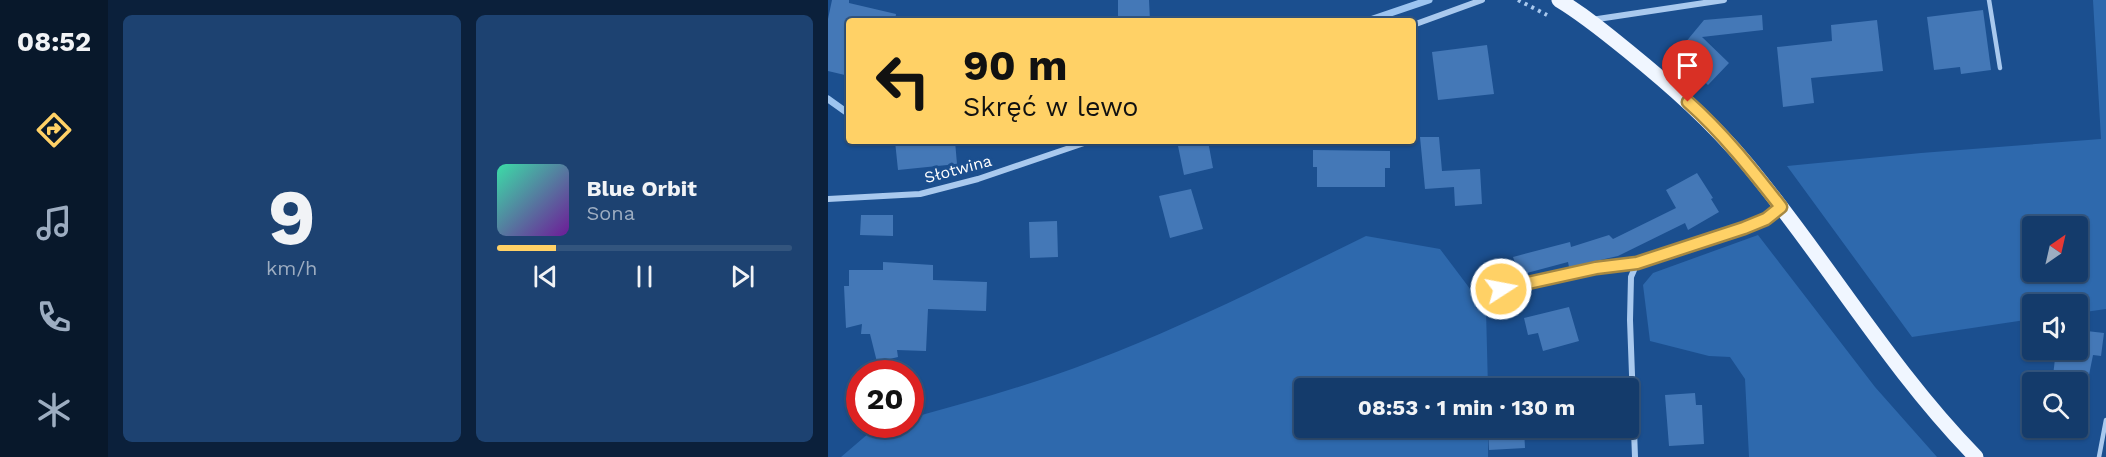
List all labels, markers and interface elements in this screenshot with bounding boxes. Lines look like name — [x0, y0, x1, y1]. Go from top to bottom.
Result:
text: 08:52 — [17, 26, 91, 58]
pin — [1662, 40, 1713, 102]
text: 90 m — [963, 41, 1067, 90]
icon: left — [864, 42, 942, 120]
icon: arrive — [1671, 49, 1704, 82]
text: Skręć w lewo — [963, 91, 1139, 123]
icon: directions — [33, 109, 75, 151]
street label: Słotwina — [922, 151, 994, 187]
text: 9 — [268, 171, 316, 263]
text: Blue Orbit — [587, 176, 697, 201]
text: Sona — [587, 201, 635, 225]
icon: music — [33, 202, 75, 244]
north arrow — [2022, 216, 2088, 282]
map controls — [2022, 216, 2088, 438]
text: km/h — [266, 256, 318, 280]
position arrow — [1469, 257, 1533, 321]
icon: previous — [529, 260, 562, 293]
icon: pause — [628, 260, 661, 293]
icon: next — [726, 260, 759, 293]
button: sound — [2022, 294, 2088, 360]
icon: phone — [33, 296, 75, 338]
speed limit sign: 20 — [846, 360, 924, 438]
button: search — [2022, 372, 2088, 438]
icon: climate — [33, 389, 75, 431]
text: 08:53 · 1 min · 130 m — [1358, 395, 1575, 420]

